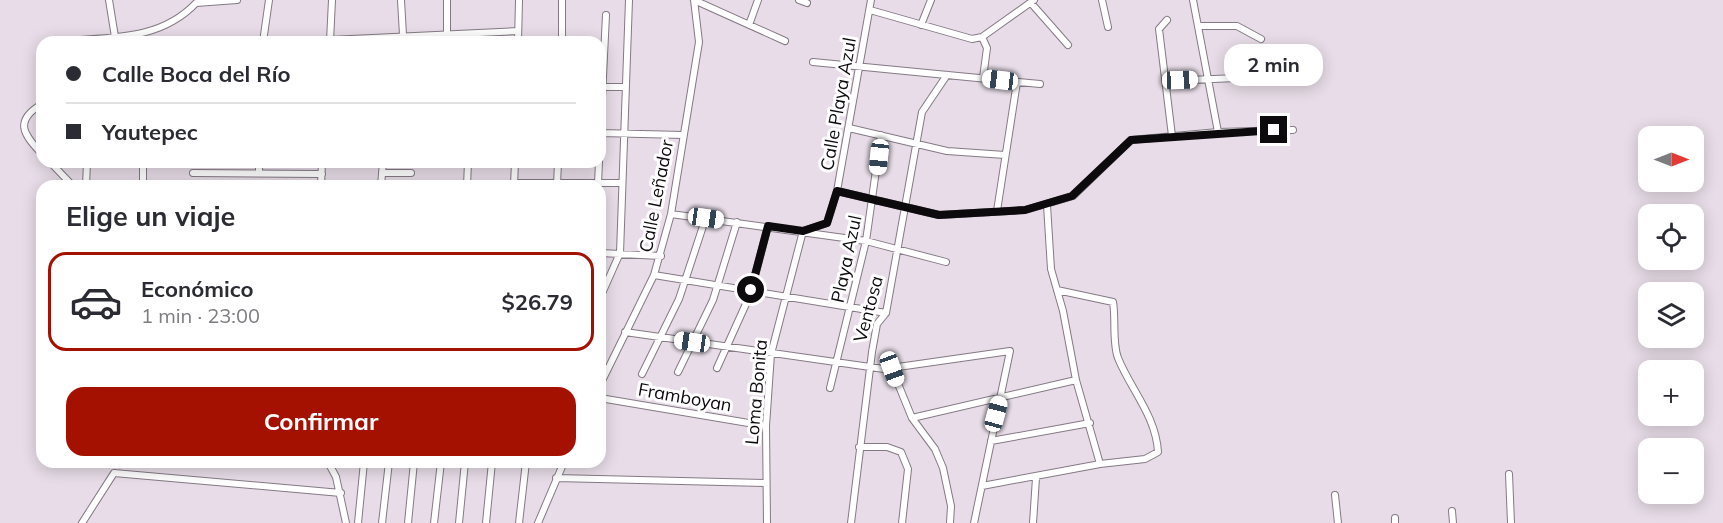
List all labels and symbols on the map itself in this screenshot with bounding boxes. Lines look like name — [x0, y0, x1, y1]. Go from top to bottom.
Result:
street label: Calle Playa Azul — [815, 36, 861, 172]
callout: 2 min — [1224, 43, 1324, 85]
car — [981, 69, 1019, 91]
car — [1162, 70, 1198, 90]
route end — [1260, 116, 1287, 143]
north arrow — [1638, 126, 1704, 192]
street label: Calle Leñador — [634, 137, 678, 254]
car — [868, 138, 890, 176]
car — [687, 207, 725, 229]
street label: Playa Azul — [826, 213, 866, 305]
street label: Ventosa — [848, 273, 888, 345]
route start — [737, 276, 764, 303]
car — [673, 331, 711, 353]
street label: Loma Bonita — [740, 338, 772, 446]
car — [877, 349, 907, 389]
street label: Framboyan — [636, 377, 734, 417]
car — [983, 394, 1009, 434]

